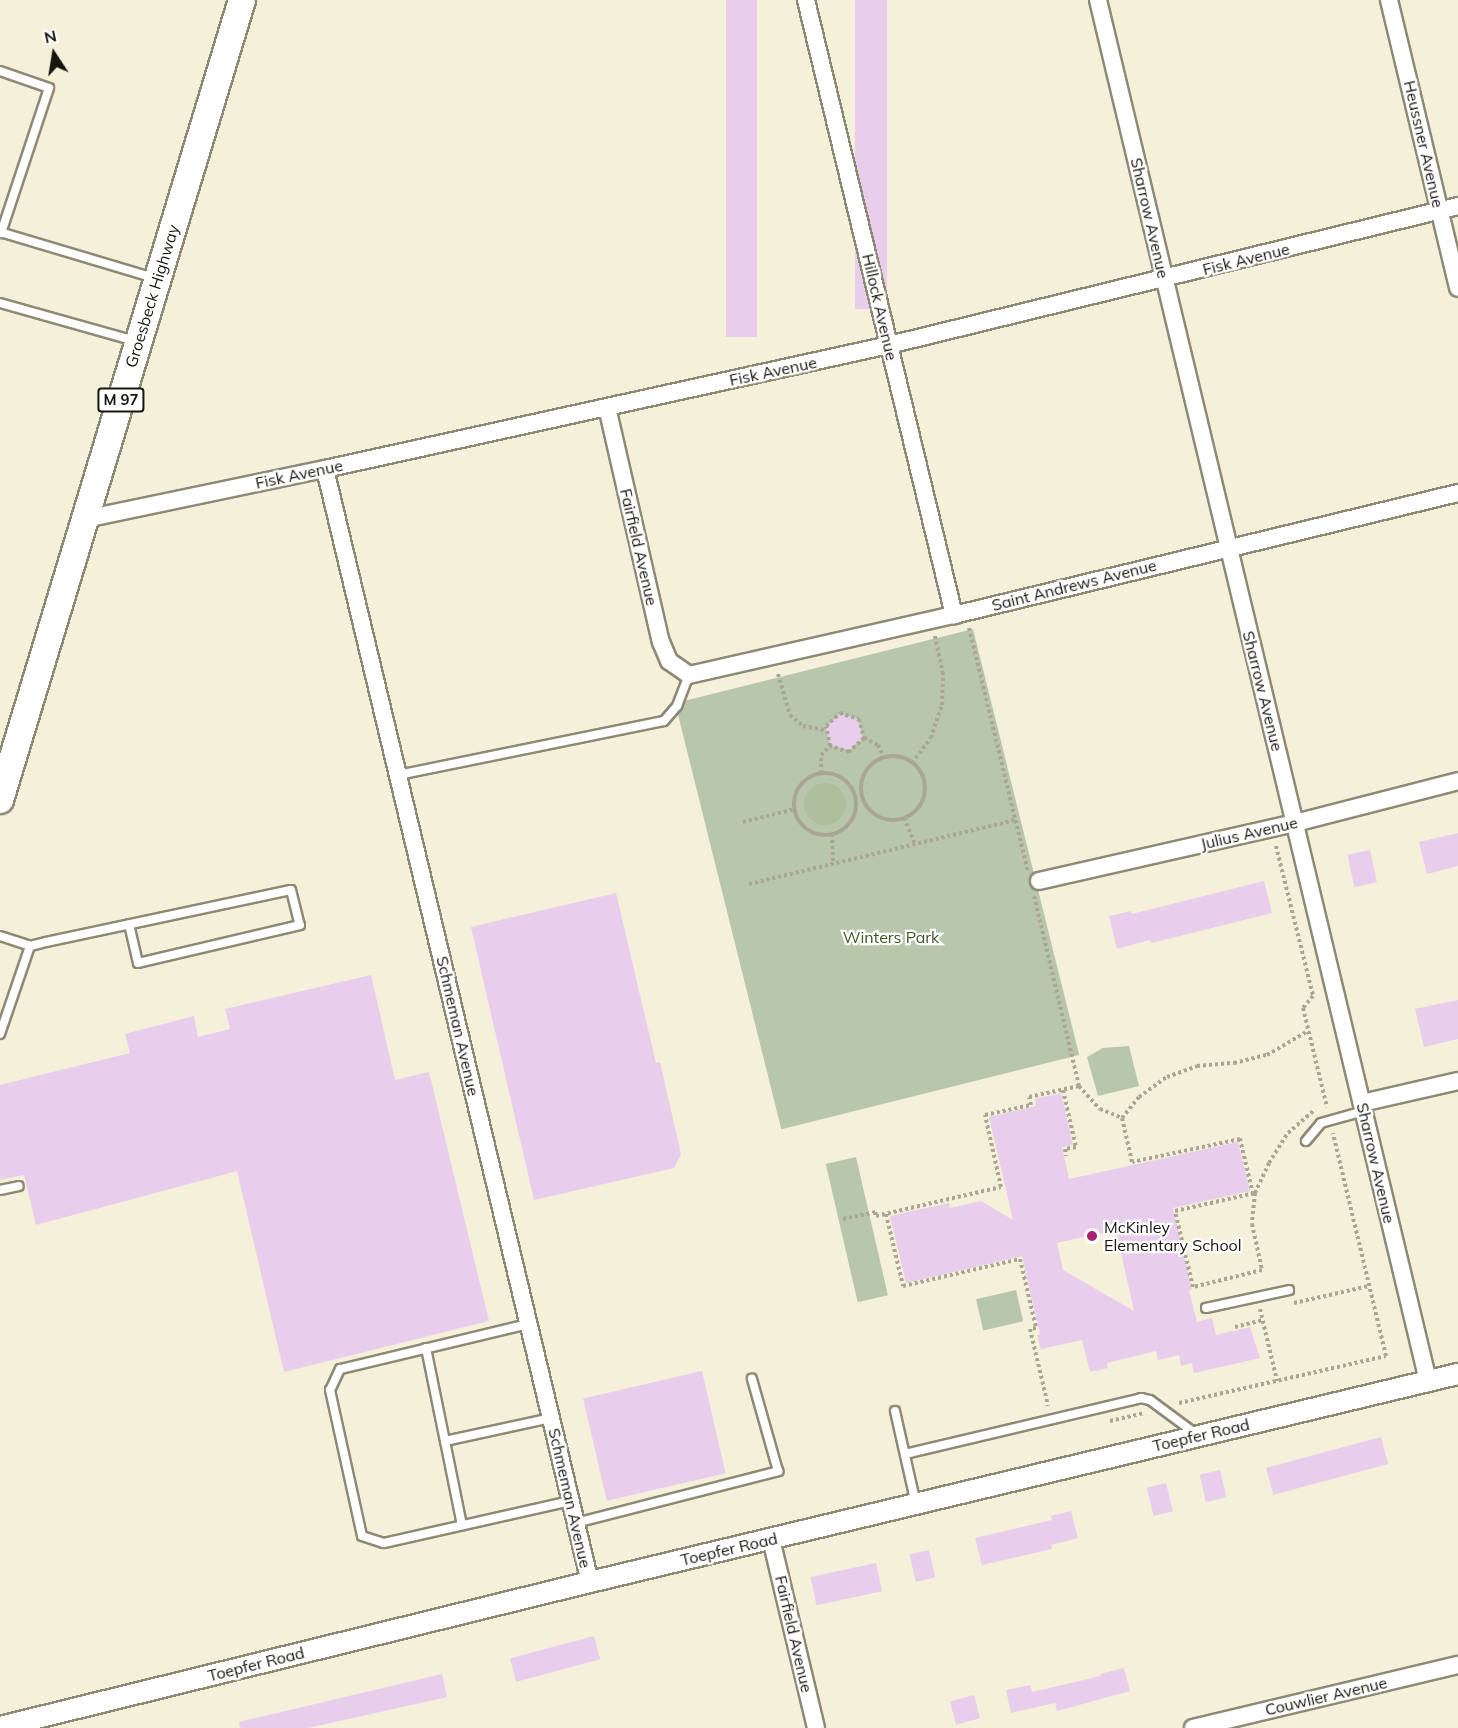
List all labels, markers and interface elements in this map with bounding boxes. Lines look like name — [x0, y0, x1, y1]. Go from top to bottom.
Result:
north arrow — [24, 24, 84, 84]
text: N — [42, 25, 58, 47]
street label: Heussner Avenue — [1400, 79, 1448, 209]
street label: Sharrow Avenue — [1127, 156, 1173, 280]
street label: Groesbeck Highway — [121, 222, 183, 370]
street label: Fisk Avenue — [1201, 239, 1291, 279]
street label: Hillock Avenue — [858, 252, 902, 362]
street label: Fisk Avenue — [728, 352, 818, 390]
road number: M 97 — [97, 388, 145, 412]
street label: Fisk Avenue — [254, 455, 344, 493]
street label: Fairfield Avenue — [616, 487, 662, 607]
street label: Saint Andrews Avenue — [990, 555, 1158, 615]
street label: Sharrow Avenue — [1239, 629, 1287, 753]
street label: Julius Avenue — [1199, 812, 1299, 854]
park label: Winters Park — [843, 927, 939, 947]
street label: Schmeman Avenue — [433, 954, 483, 1098]
street label: Sharrow Avenue — [1353, 1101, 1399, 1225]
place label: McKinley Elementary School — [1104, 1217, 1242, 1255]
marker: McKinley Elementary School — [1085, 1229, 1099, 1243]
street label: Toepfer Road — [1151, 1415, 1251, 1455]
street label: Schmeman Avenue — [545, 1426, 595, 1570]
street label: Toepfer Road — [679, 1529, 779, 1569]
street label: Fairfield Avenue — [771, 1574, 817, 1694]
street label: Toepfer Road — [206, 1643, 306, 1685]
street label: Couwlier Avenue — [1263, 1673, 1389, 1719]

